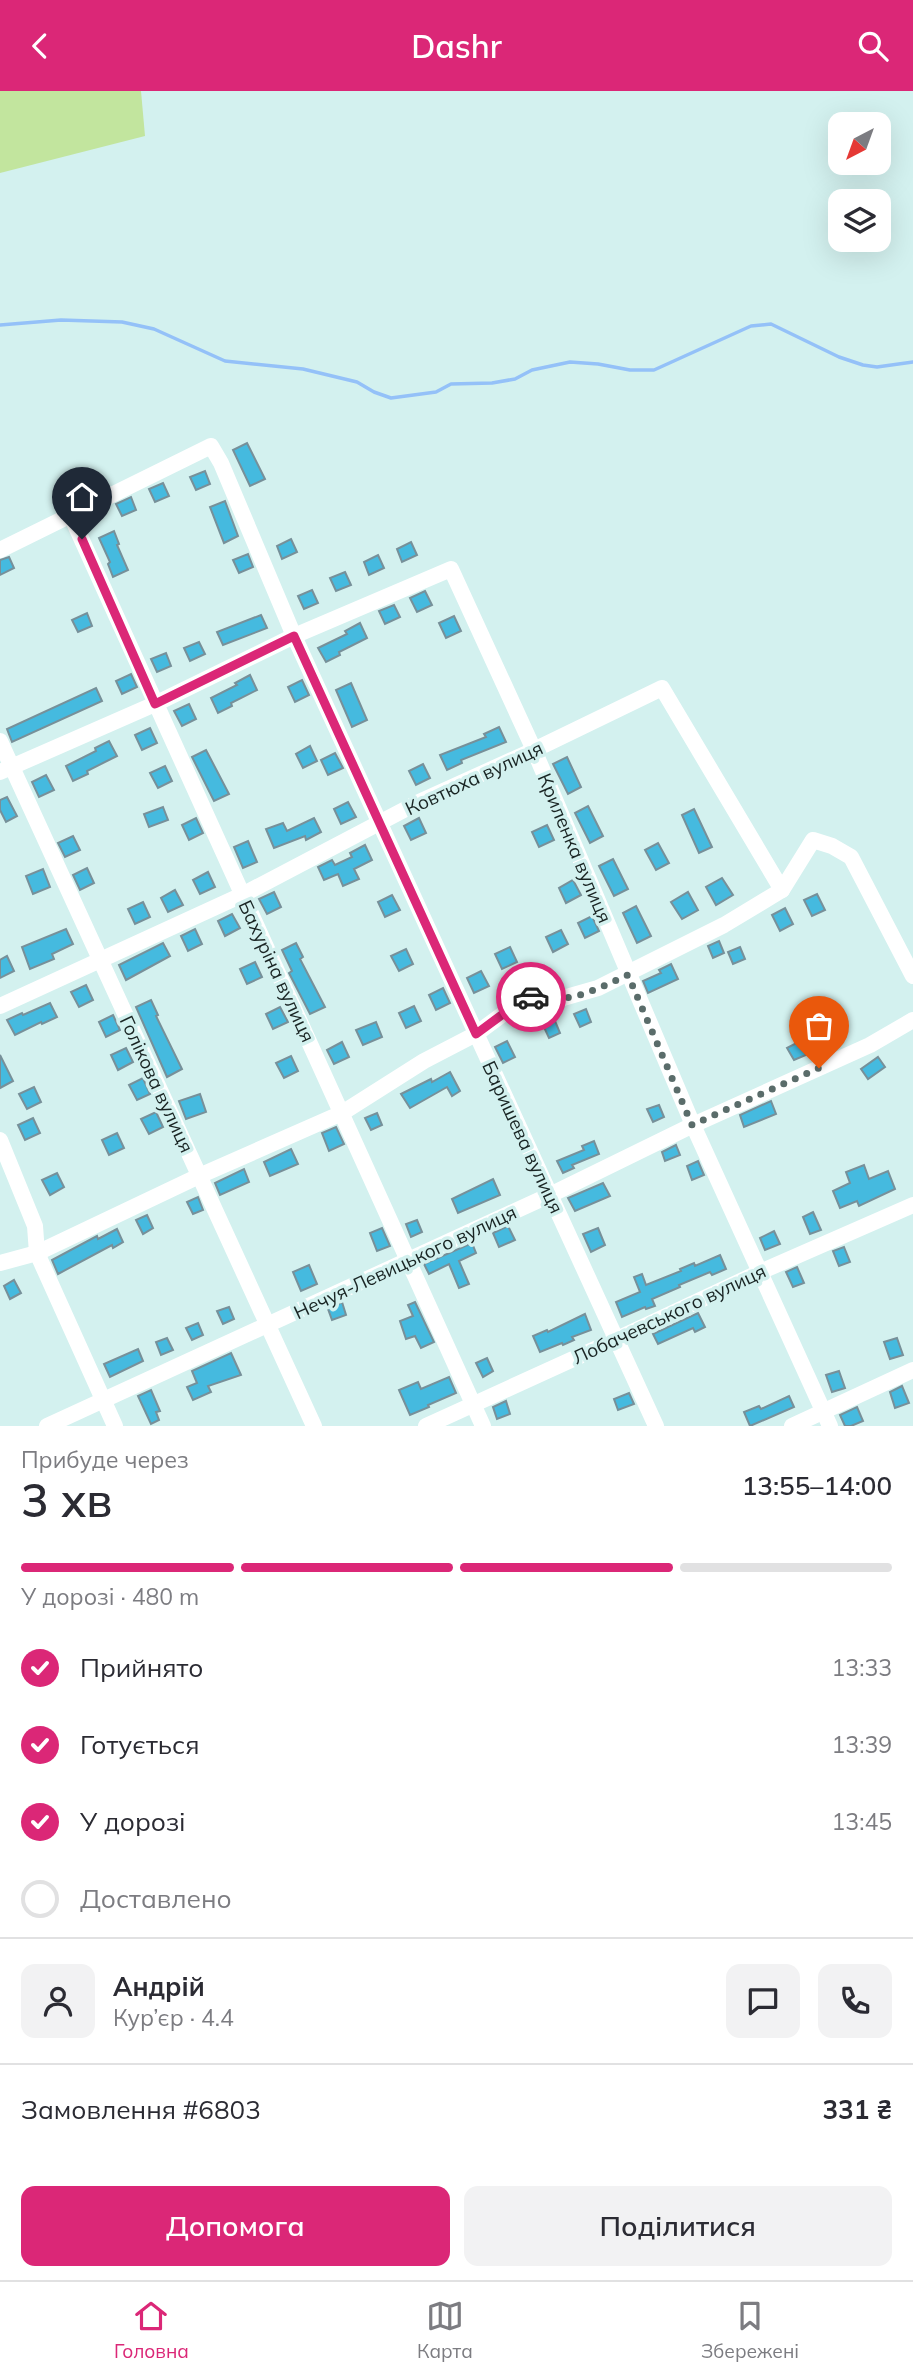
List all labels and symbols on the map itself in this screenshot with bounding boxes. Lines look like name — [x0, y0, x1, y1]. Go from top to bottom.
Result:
north arrow — [828, 112, 891, 175]
pin — [52, 467, 112, 539]
street label: Ковтюха вулиця — [401, 736, 547, 820]
street label: Криленка вулиця — [533, 770, 617, 926]
street label: Бахуріна вулиця — [234, 896, 320, 1046]
courier — [496, 962, 566, 1032]
pin — [789, 996, 849, 1068]
street label: Голікова вулиця — [115, 1012, 199, 1156]
street label: Баришева вулиця — [477, 1057, 569, 1217]
street label: Нечуя-Левицького вулиця — [290, 1200, 520, 1324]
street label: Лобачевського вулиця — [569, 1259, 769, 1369]

